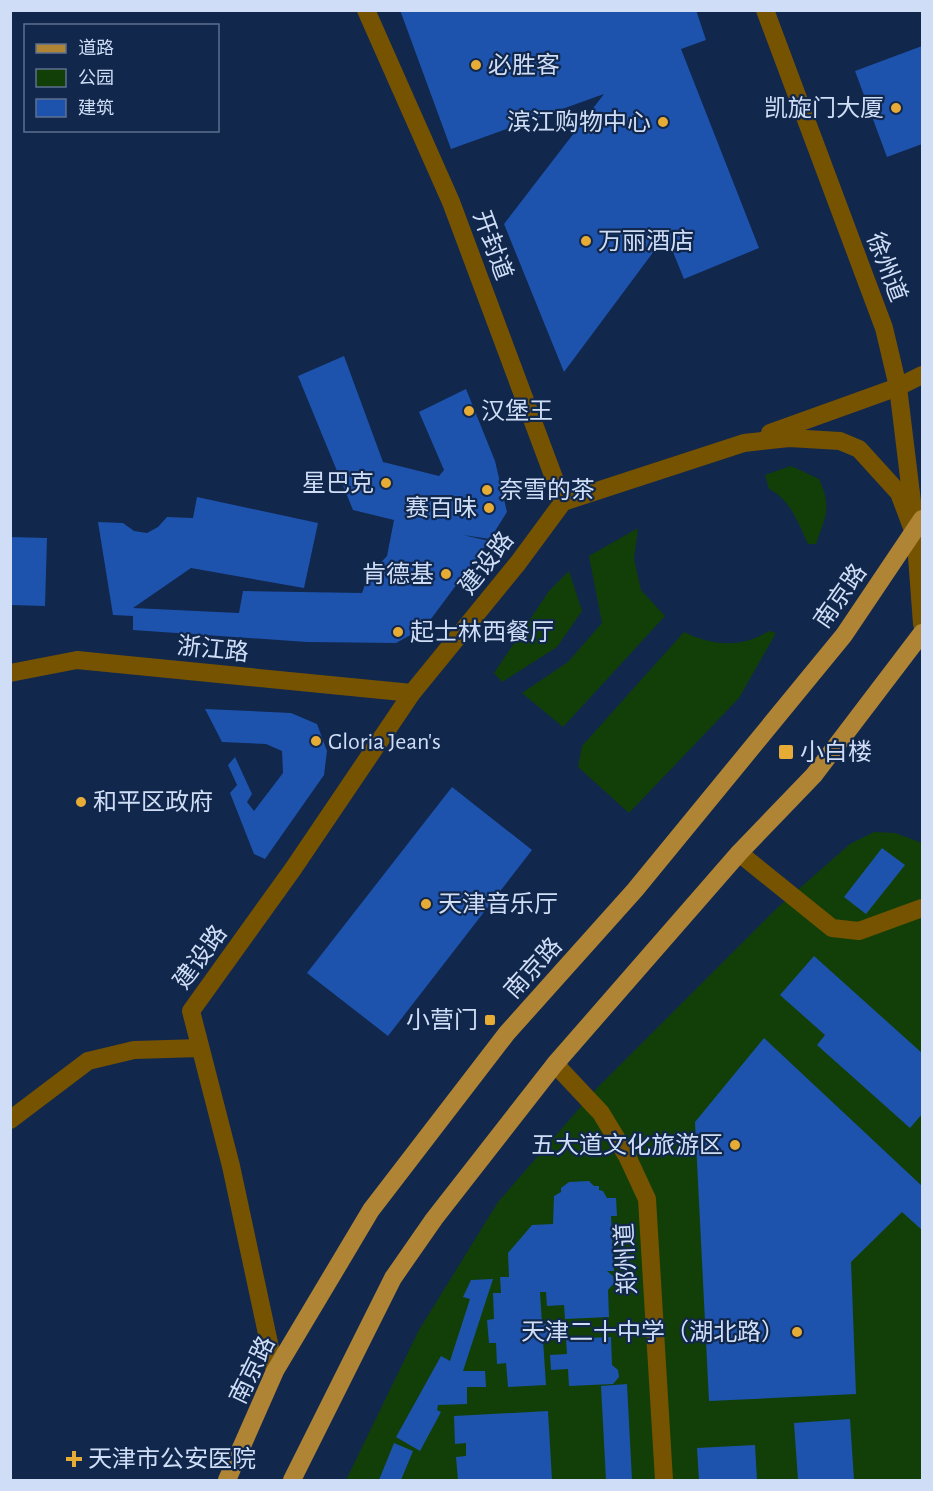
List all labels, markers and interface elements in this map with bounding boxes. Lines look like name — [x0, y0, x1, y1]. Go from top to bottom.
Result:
legend — [24, 24, 219, 132]
text: 道路 — [78, 38, 114, 58]
place label: 必胜客 — [488, 52, 560, 78]
marker: 必胜客 — [469, 58, 483, 72]
text: 公园 — [78, 69, 114, 88]
place label: 凯旋门大厦 — [764, 95, 884, 121]
text: 建筑 — [78, 98, 114, 118]
marker: 凯旋门大厦 — [889, 101, 903, 115]
place label: 滨江购物中心 — [507, 109, 651, 135]
marker: 滨江购物中心 — [656, 115, 670, 129]
street label: 开封道 — [468, 207, 518, 283]
place label: 万丽酒店 — [598, 229, 694, 254]
street label: 徐州道 — [862, 229, 912, 305]
marker: 万丽酒店 — [579, 234, 593, 248]
place label: 汉堡王 — [481, 398, 553, 424]
marker: 汉堡王 — [462, 404, 476, 418]
place label: 星巴克 — [302, 470, 374, 496]
marker: 星巴克 — [379, 476, 393, 490]
place label: 奈雪的茶 — [499, 477, 595, 503]
marker: 奈雪的茶 — [480, 483, 494, 497]
place label: 赛百味 — [405, 495, 477, 521]
marker: 赛百味 — [482, 501, 496, 515]
street label: 建设路 — [454, 527, 518, 599]
street label: 南京路 — [809, 559, 871, 633]
place label: 肯德基 — [362, 561, 434, 587]
marker: 肯德基 — [439, 567, 453, 581]
place label: 起士林西餐厅 — [410, 619, 554, 645]
marker: 起士林西餐厅 — [391, 625, 405, 639]
street label: 浙江路 — [176, 632, 250, 666]
place label: Gloria Jean's — [328, 730, 441, 754]
marker: Gloria Jean's — [309, 734, 323, 748]
place label: 小白楼 — [800, 739, 872, 765]
marker: 小白楼 — [777, 743, 795, 761]
place label: 和平区政府 — [93, 789, 213, 815]
marker: 和平区政府 — [74, 795, 88, 809]
place label: 天津音乐厅 — [438, 891, 558, 917]
marker: 天津音乐厅 — [419, 897, 433, 911]
street label: 建设路 — [168, 920, 232, 994]
street label: 南京路 — [499, 933, 567, 1003]
place label: 小营门 — [406, 1007, 478, 1033]
marker: 小营门 — [483, 1013, 497, 1027]
place label: 五大道文化旅游区 — [531, 1132, 723, 1158]
marker: 五大道文化旅游区 — [728, 1138, 742, 1152]
street label: 郑州道 — [611, 1222, 641, 1296]
place label: 天津二十中学（湖北路） — [521, 1319, 785, 1345]
marker: 天津二十中学（湖北路） — [790, 1325, 804, 1339]
street label: 南京路 — [225, 1332, 279, 1408]
place label: 天津市公安医院 — [88, 1446, 256, 1472]
marker: 天津市公安医院 — [65, 1450, 83, 1468]

